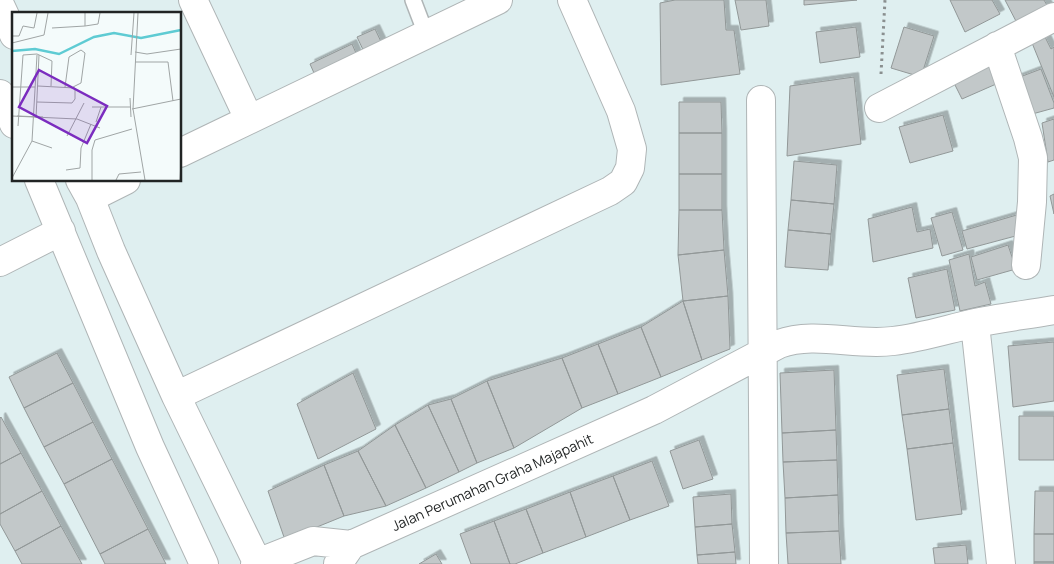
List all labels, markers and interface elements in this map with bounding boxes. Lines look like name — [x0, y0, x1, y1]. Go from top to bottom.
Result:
inset map — [12, 12, 181, 181]
street label: Jalan Perumahan Graha Majapahit — [388, 429, 596, 535]

